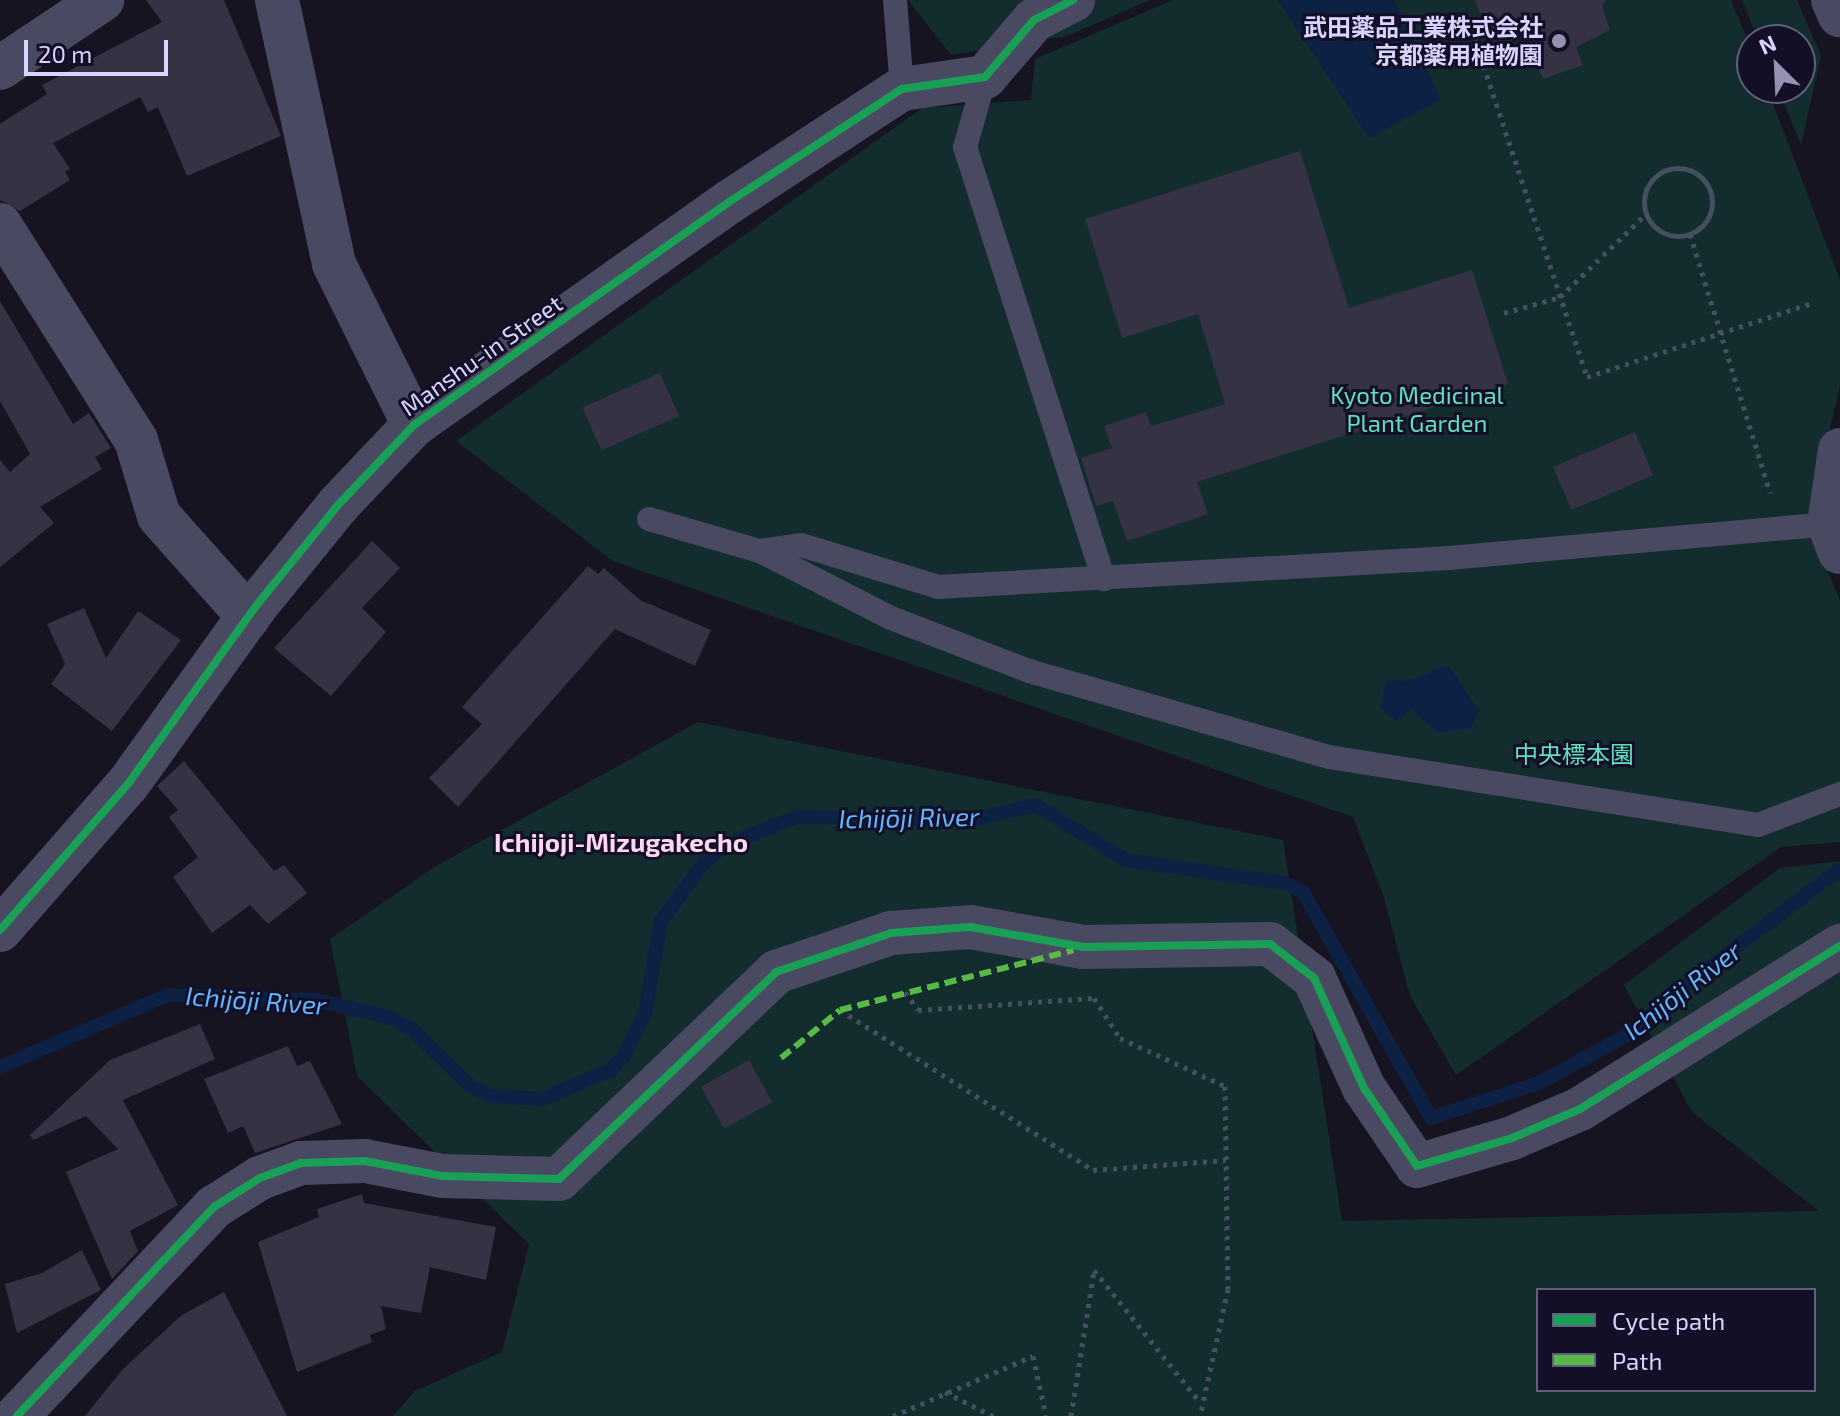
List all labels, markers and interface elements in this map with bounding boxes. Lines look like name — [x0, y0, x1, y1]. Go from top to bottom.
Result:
place label: 武田薬品工業株式会社 京都薬用植物園 — [1303, 13, 1543, 69]
scale bar — [28, 24, 172, 74]
north arrow — [1736, 24, 1816, 104]
text: N — [1754, 29, 1780, 59]
marker: 武田薬品工業株式会社 京都薬用植物園 — [1550, 32, 1568, 50]
text: 20 m — [38, 39, 92, 68]
street label: Manshu-in Street — [395, 289, 567, 421]
park label: Kyoto Medicinal Plant Garden — [1330, 381, 1504, 437]
park label: 中央標本園 — [1514, 740, 1634, 768]
water label: Ichijōji River — [838, 800, 980, 834]
district label: Ichijoji-Mizugakecho — [494, 826, 748, 858]
water label: Ichijōji River — [1617, 934, 1747, 1046]
water label: Ichijōji River — [185, 980, 327, 1020]
legend — [1536, 1288, 1816, 1392]
text: Cycle path — [1612, 1306, 1725, 1335]
text: Path — [1612, 1346, 1662, 1375]

